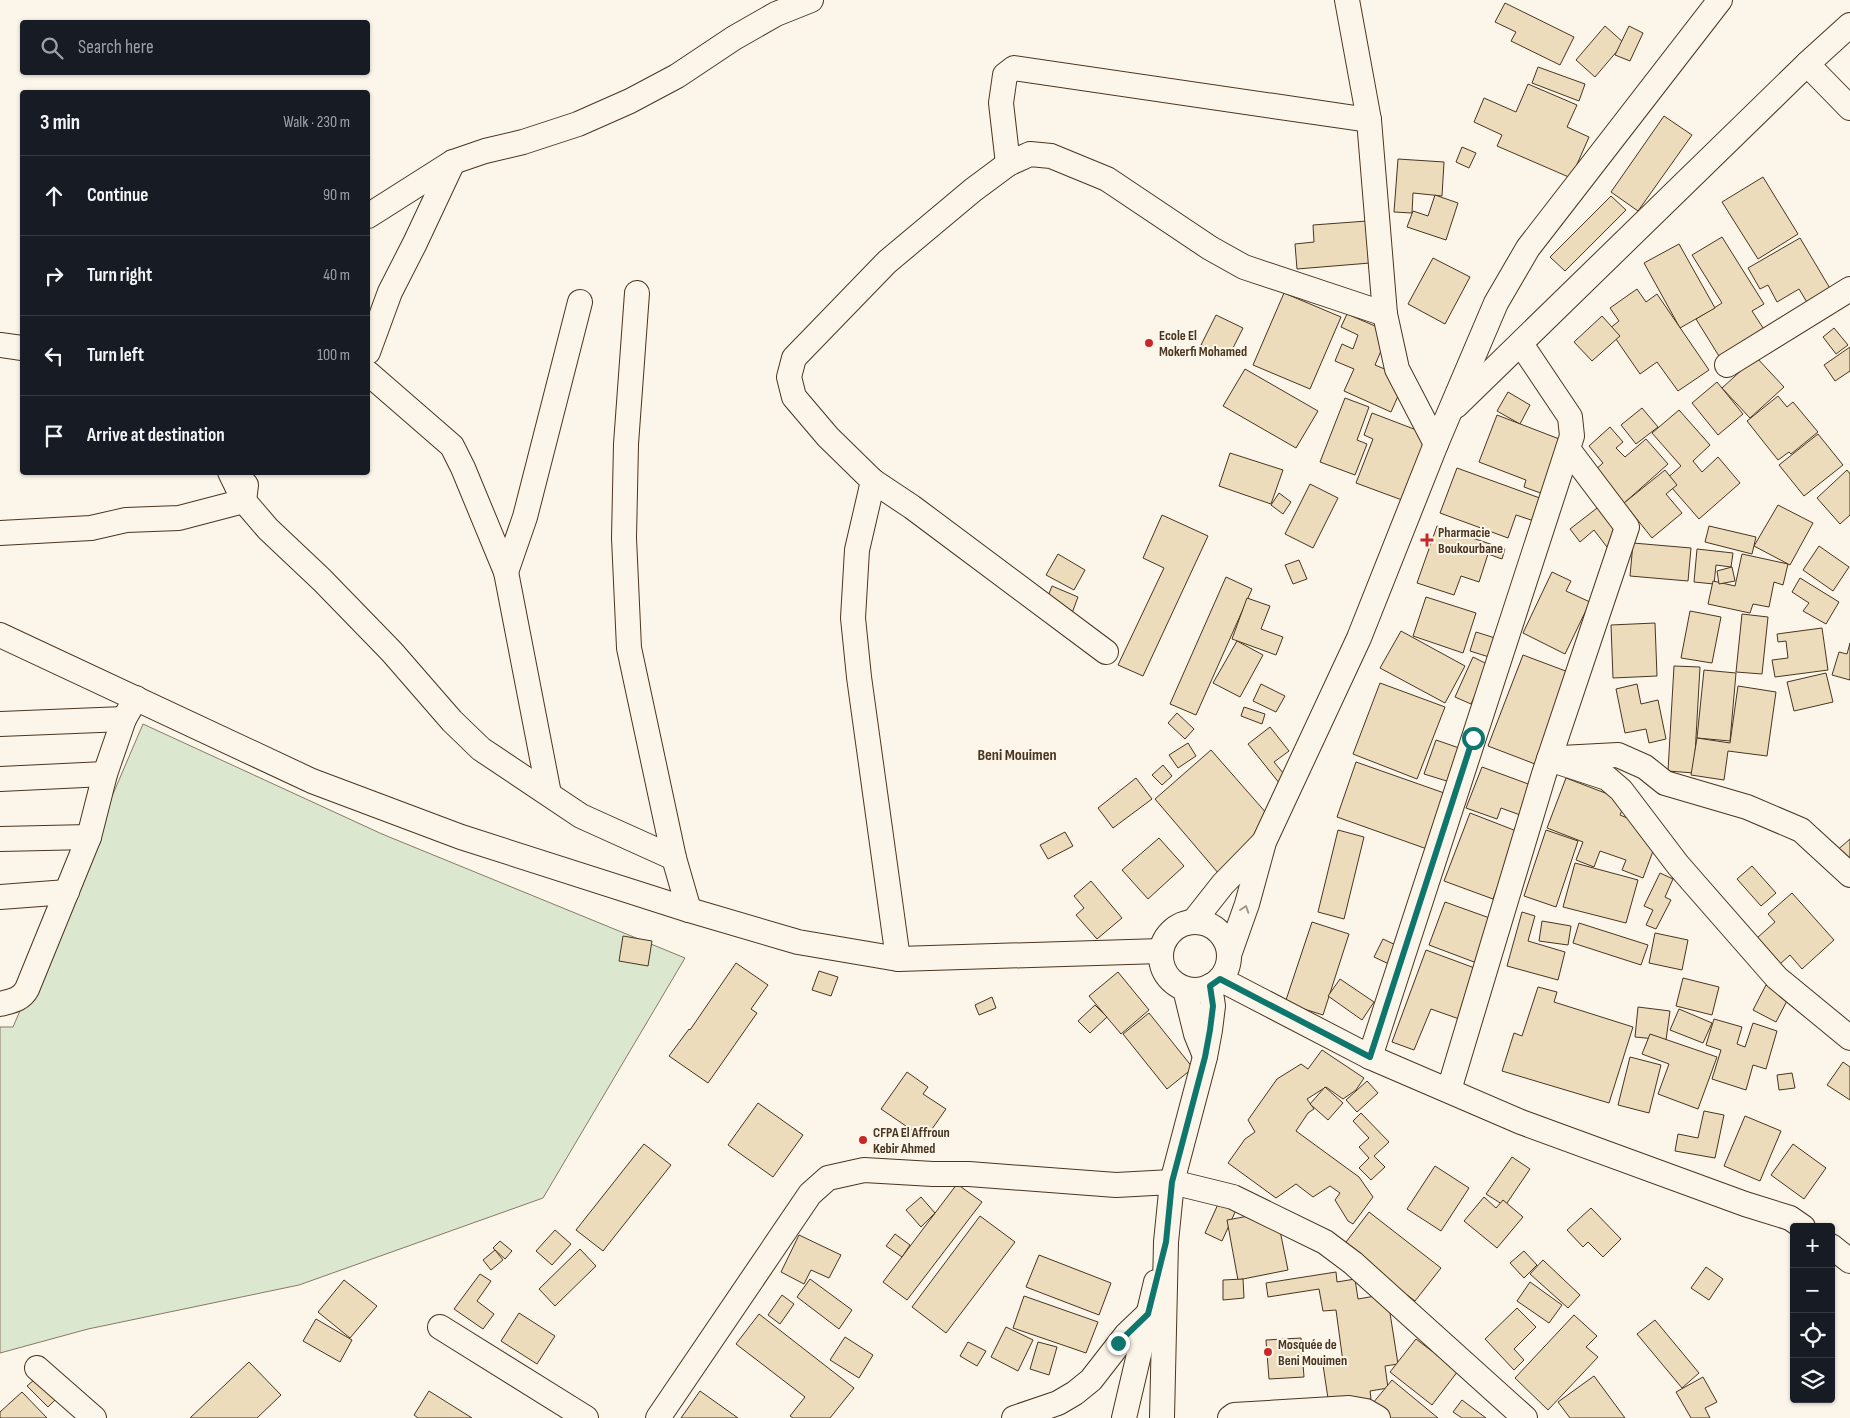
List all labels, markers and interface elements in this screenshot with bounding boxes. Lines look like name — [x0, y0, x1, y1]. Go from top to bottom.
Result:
search box — [20, 20, 370, 75]
icon: search — [38, 34, 66, 62]
text: Search here — [78, 36, 154, 59]
text: 3 min — [40, 110, 80, 135]
text: Walk · 230 m — [283, 113, 350, 132]
icon: ahead — [40, 182, 68, 210]
text: Continue — [87, 184, 148, 207]
text: 90 m — [323, 186, 350, 205]
icon: right — [40, 262, 68, 290]
text: Turn right — [87, 264, 152, 287]
text: 40 m — [323, 266, 350, 285]
place label: Ecole El Mokerfi Mohamed — [1159, 327, 1247, 360]
marker: Ecole El Mokerfi Mohamed — [1143, 337, 1155, 349]
icon: left — [40, 342, 68, 370]
text: Turn left — [87, 344, 144, 367]
text: 100 m — [317, 346, 350, 365]
icon: arrive — [40, 422, 68, 450]
text: Arrive at destination — [87, 424, 225, 447]
place label: Pharmacie Boukourbane — [1438, 524, 1503, 557]
marker: Pharmacie Boukourbane — [1420, 533, 1434, 547]
route start — [1462, 727, 1485, 750]
district label: Beni Mouimen — [977, 746, 1057, 765]
one-way arrow — [1240, 905, 1250, 914]
place label: CFPA El Affroun Kebir Ahmed — [873, 1124, 950, 1157]
marker: CFPA El Affroun Kebir Ahmed — [857, 1134, 869, 1146]
map controls — [1790, 1223, 1835, 1403]
button: + — [1790, 1223, 1835, 1268]
button: − — [1790, 1268, 1835, 1313]
button: locate — [1790, 1313, 1835, 1358]
route end — [1107, 1332, 1130, 1355]
place label: Mosquée de Beni Mouimen — [1278, 1336, 1347, 1369]
marker: Mosquée de Beni Mouimen — [1262, 1346, 1274, 1358]
button: layers — [1790, 1358, 1835, 1403]

